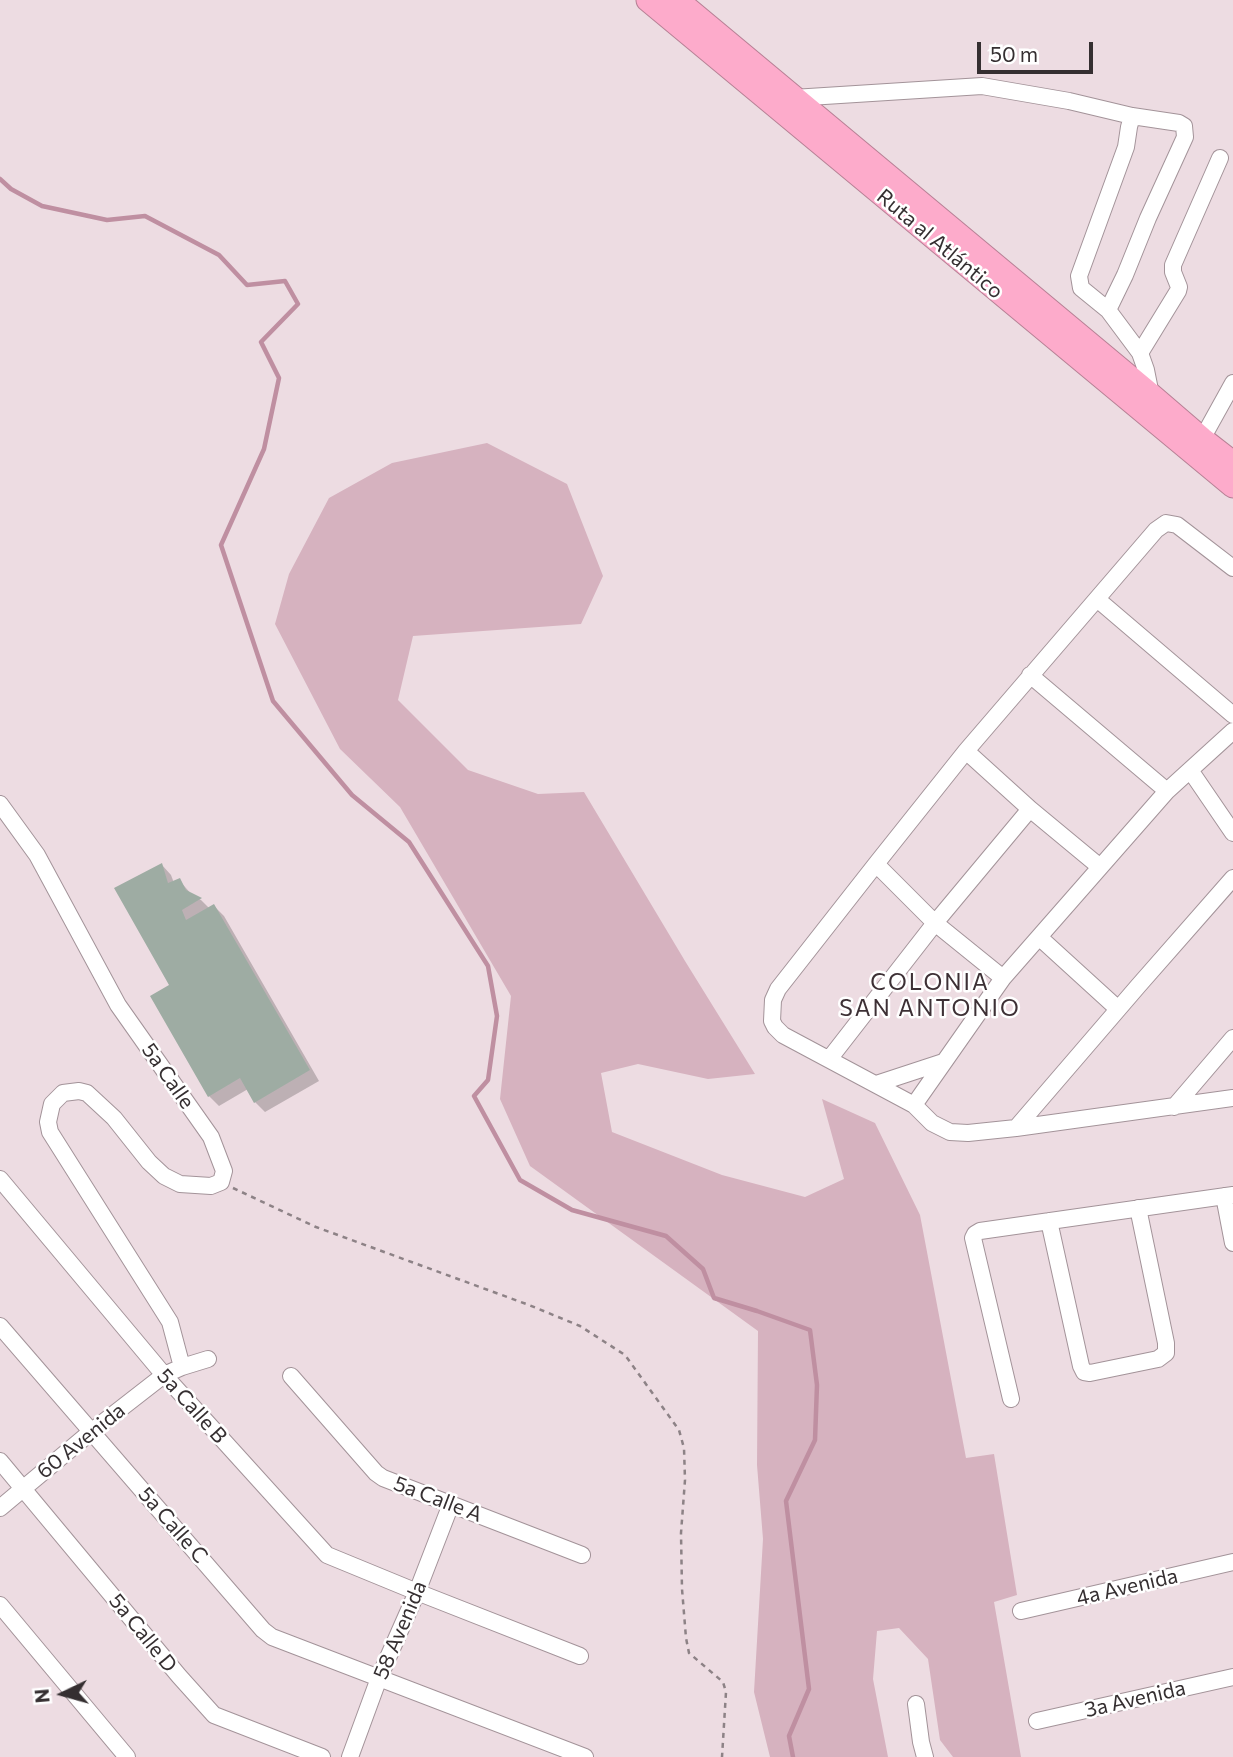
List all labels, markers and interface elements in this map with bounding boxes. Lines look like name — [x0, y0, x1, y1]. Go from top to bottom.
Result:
scale bar — [981, 28, 1096, 72]
text: 50 m — [990, 41, 1038, 66]
street label: Ruta al Atlántico — [872, 184, 1008, 304]
district label: COLONIA SAN ANTONIO — [841, 968, 1019, 1022]
street label: 5a Calle — [136, 1038, 200, 1114]
street label: 5a Calle B — [152, 1363, 232, 1449]
street label: 60 Avenida — [32, 1398, 130, 1484]
street label: 5a Calle A — [390, 1471, 486, 1527]
street label: 5a Calle C — [133, 1482, 213, 1568]
street label: 4a Avenida — [1074, 1563, 1180, 1611]
street label: 58 Avenida — [368, 1577, 432, 1683]
street label: 5a Calle D — [104, 1589, 182, 1677]
north arrow — [28, 1659, 98, 1729]
street label: 3a Avenida — [1082, 1675, 1188, 1723]
text: N — [30, 1688, 54, 1704]

